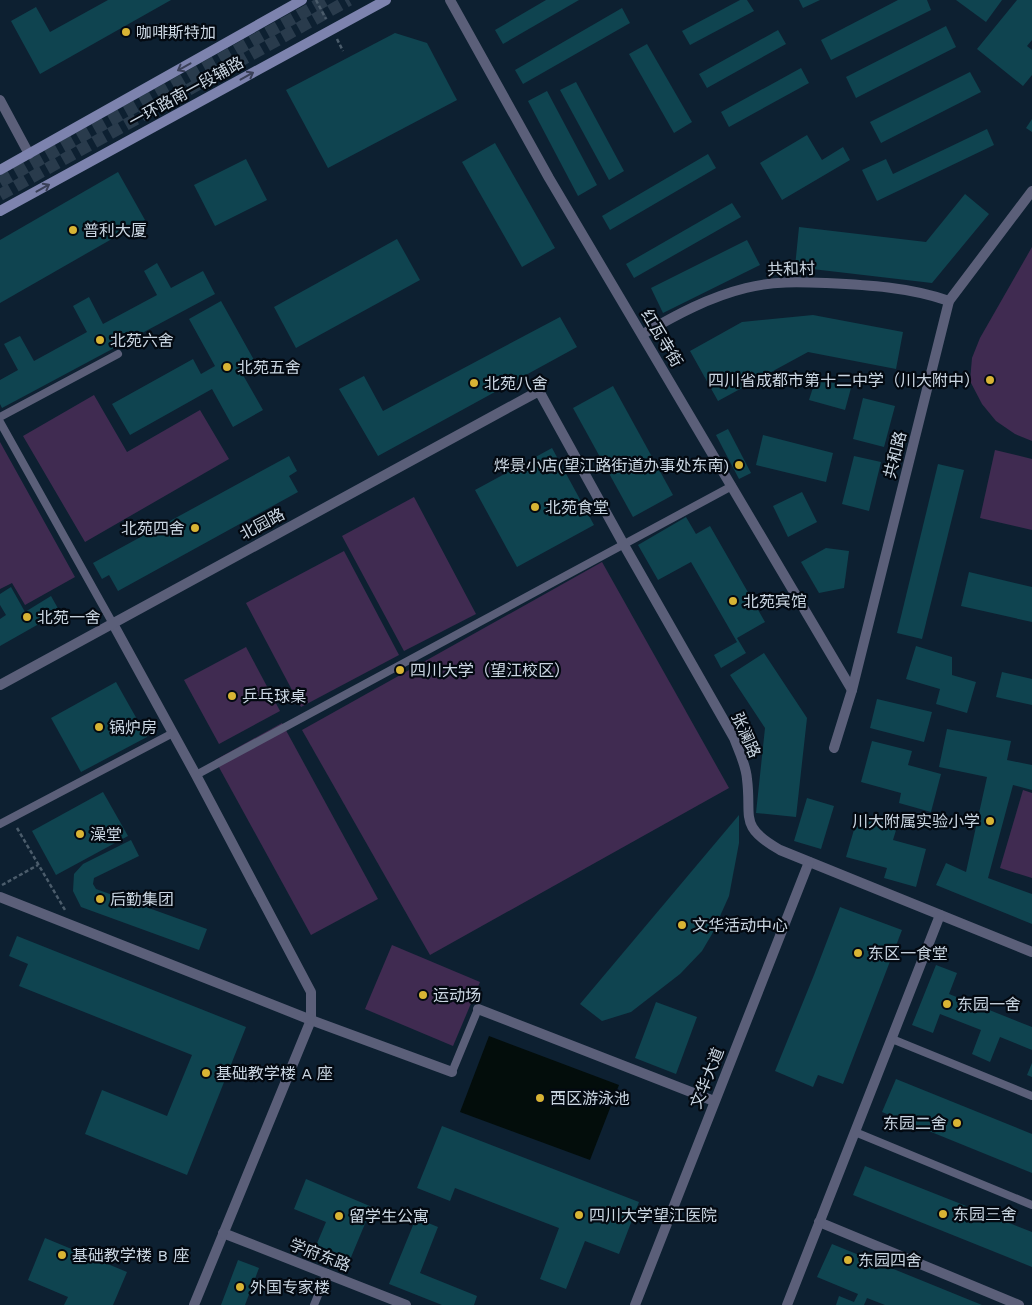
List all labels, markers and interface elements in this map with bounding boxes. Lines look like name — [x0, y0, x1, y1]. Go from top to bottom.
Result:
place label: 咖啡斯特加 — [136, 23, 216, 42]
marker: 咖啡斯特加 — [120, 26, 132, 38]
street label: 一环路南一段辅路 — [125, 53, 247, 131]
one-way arrow — [176, 62, 191, 72]
one-way arrow — [239, 71, 254, 81]
one-way arrow — [35, 183, 50, 193]
place label: 普利大厦 — [83, 221, 147, 240]
marker: 普利大厦 — [67, 224, 79, 236]
street label: 共和村 — [767, 259, 815, 279]
street label: 红瓦寺街 — [637, 306, 687, 370]
place label: 北苑六舍 — [110, 331, 174, 350]
marker: 北苑六舍 — [94, 334, 106, 346]
place label: 北苑五舍 — [237, 358, 301, 377]
marker: 北苑五舍 — [221, 361, 233, 373]
place label: 四川省成都市第十二中学（川大附中） — [708, 371, 980, 390]
place label: 北苑八舍 — [484, 374, 548, 393]
marker: 四川省成都市第十二中学（川大附中） — [984, 374, 996, 386]
marker: 北苑八舍 — [468, 377, 480, 389]
street label: 共和路 — [880, 429, 910, 481]
place label: 烨景小店(望江路街道办事处东南) — [494, 456, 729, 475]
marker: 烨景小店(望江路街道办事处东南) — [733, 459, 745, 471]
place label: 北苑食堂 — [545, 498, 609, 517]
marker: 北苑食堂 — [529, 501, 541, 513]
street label: 北园路 — [236, 504, 288, 544]
place label: 北苑四舍 — [121, 519, 185, 538]
marker: 北苑四舍 — [189, 522, 201, 534]
place label: 北苑宾馆 — [743, 592, 807, 611]
marker: 北苑宾馆 — [727, 595, 739, 607]
place label: 北苑一舍 — [37, 608, 101, 627]
marker: 北苑一舍 — [21, 611, 33, 623]
place label: 四川大学（望江校区） — [410, 661, 570, 680]
marker: 四川大学（望江校区） — [394, 664, 406, 676]
place label: 乒乓球桌 — [242, 687, 306, 706]
marker: 乒乓球桌 — [226, 690, 238, 702]
street label: 张澜路 — [728, 709, 764, 761]
place label: 锅炉房 — [109, 718, 157, 737]
marker: 锅炉房 — [93, 721, 105, 733]
place label: 川大附属实验小学 — [852, 812, 980, 831]
marker: 川大附属实验小学 — [984, 815, 996, 827]
place label: 澡堂 — [90, 825, 122, 844]
marker: 澡堂 — [74, 828, 86, 840]
place label: 后勤集团 — [110, 890, 174, 909]
marker: 后勤集团 — [94, 893, 106, 905]
place label: 文华活动中心 — [692, 916, 788, 935]
marker: 文华活动中心 — [676, 919, 688, 931]
place label: 东区一食堂 — [868, 944, 948, 963]
marker: 东区一食堂 — [852, 947, 864, 959]
place label: 运动场 — [433, 986, 481, 1005]
marker: 运动场 — [417, 989, 429, 1001]
place label: 东园一舍 — [957, 995, 1021, 1014]
marker: 东园一舍 — [941, 998, 953, 1010]
street label: 文华大道 — [686, 1045, 728, 1111]
place label: 基础教学楼 A 座 — [216, 1064, 333, 1083]
marker: 基础教学楼 A 座 — [200, 1067, 212, 1079]
place label: 西区游泳池 — [550, 1089, 630, 1108]
marker: 西区游泳池 — [534, 1092, 546, 1104]
place label: 东园二舍 — [883, 1114, 947, 1133]
marker: 东园二舍 — [951, 1117, 963, 1129]
place label: 东园三舍 — [953, 1205, 1017, 1224]
place label: 四川大学望江医院 — [589, 1206, 717, 1225]
place label: 留学生公寓 — [349, 1207, 429, 1226]
marker: 东园三舍 — [937, 1208, 949, 1220]
marker: 四川大学望江医院 — [573, 1209, 585, 1221]
marker: 留学生公寓 — [333, 1210, 345, 1222]
street label: 学府东路 — [287, 1235, 353, 1275]
place label: 基础教学楼 B 座 — [72, 1246, 189, 1265]
marker: 基础教学楼 B 座 — [56, 1249, 68, 1261]
place label: 东园四舍 — [858, 1251, 922, 1270]
marker: 东园四舍 — [842, 1254, 854, 1266]
place label: 外国专家楼 — [250, 1278, 330, 1297]
marker: 外国专家楼 — [234, 1281, 246, 1293]

